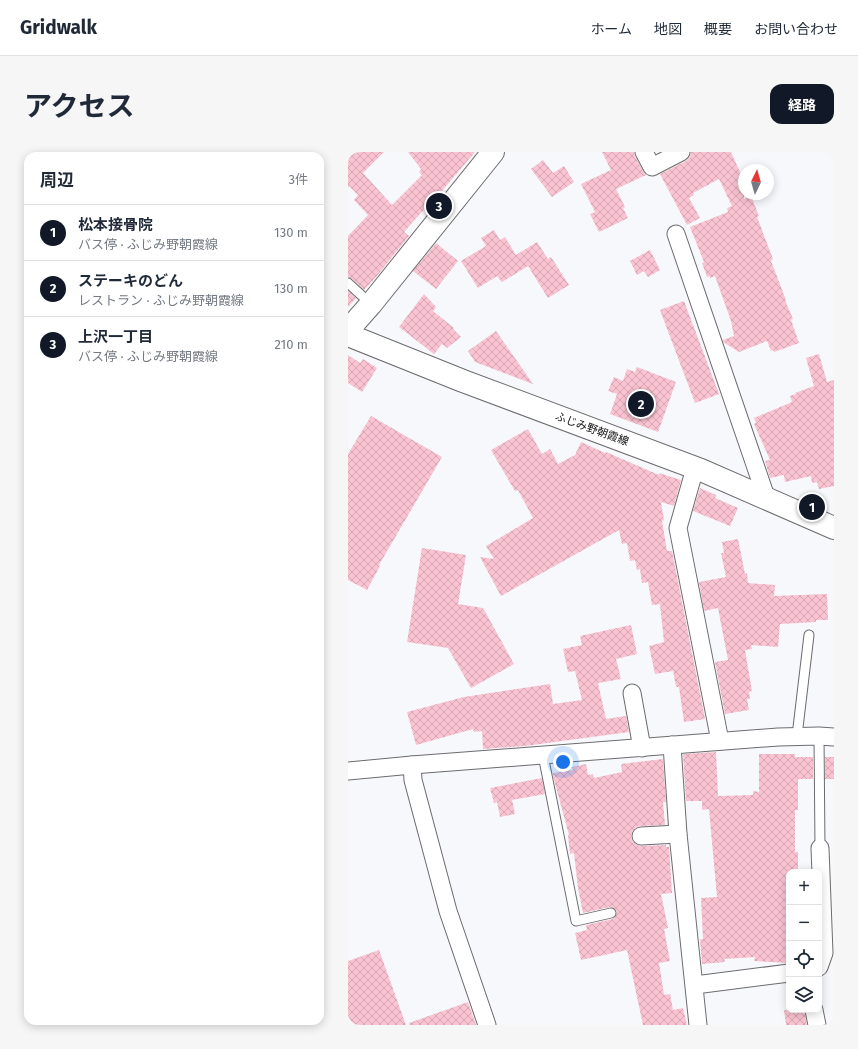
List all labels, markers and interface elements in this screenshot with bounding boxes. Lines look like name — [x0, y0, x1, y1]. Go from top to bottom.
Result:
text: Gridwalk — [20, 16, 97, 39]
text: ホーム — [590, 21, 632, 38]
text: 地図 — [654, 21, 682, 38]
text: 概要 — [704, 21, 732, 38]
text: お問い合わせ — [754, 21, 838, 38]
button: 経路 — [770, 84, 834, 124]
text: アクセス — [24, 90, 135, 123]
north arrow — [738, 164, 774, 200]
text: 周辺 — [40, 170, 74, 191]
text: 3件 — [289, 172, 308, 187]
pin: 3 — [426, 191, 452, 221]
text: 松本接骨院 — [78, 216, 153, 234]
text: 1 — [50, 225, 56, 240]
text: 130 m — [274, 225, 308, 240]
text: バス停 · ふじみ野朝霞線 — [78, 237, 218, 252]
text: ステーキのどん — [78, 272, 183, 290]
text: 2 — [50, 281, 56, 296]
text: 130 m — [274, 281, 308, 296]
text: レストラン · ふじみ野朝霞線 — [78, 293, 244, 308]
text: 上沢一丁目 — [78, 328, 153, 346]
text: 3 — [50, 337, 56, 352]
text: 210 m — [274, 337, 308, 352]
text: バス停 · ふじみ野朝霞線 — [78, 349, 218, 364]
pin: 2 — [628, 389, 654, 419]
street label: ふじみ野朝霞線 — [554, 410, 630, 448]
pin: 1 — [799, 492, 825, 522]
your location — [553, 752, 573, 772]
map controls — [786, 869, 822, 1013]
button: + — [786, 869, 822, 905]
button: − — [786, 905, 822, 941]
button: locate — [786, 941, 822, 977]
button: layers — [786, 977, 822, 1013]

